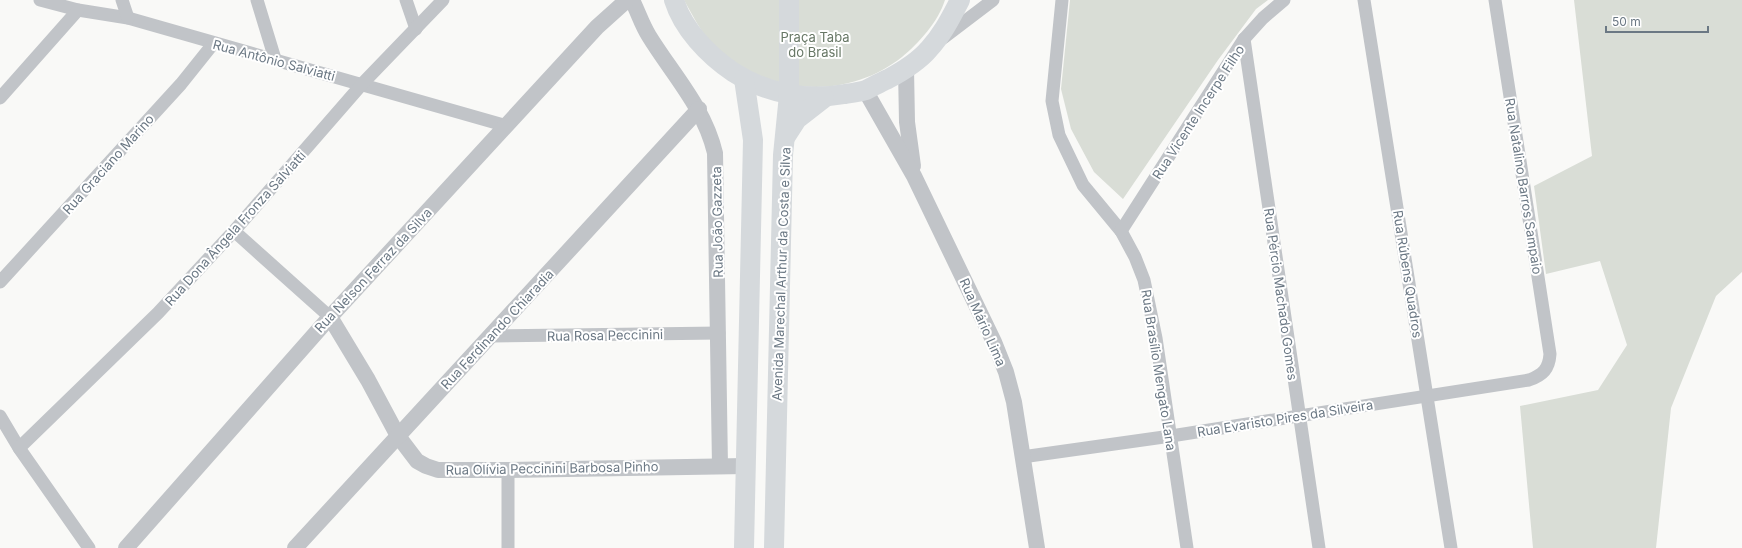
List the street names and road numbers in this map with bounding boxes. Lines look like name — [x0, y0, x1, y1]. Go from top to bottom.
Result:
street label: Rua Antônio Salviatti — [211, 36, 337, 84]
street label: Rua Vicente Incerpe Filho — [1149, 42, 1248, 182]
street label: Rua Natalino Barros Sampaio — [1502, 97, 1546, 276]
street label: Rua Graciano Marino — [59, 111, 157, 217]
street label: Rua Dona Ângela Fronza Salviatti — [161, 147, 309, 309]
street label: Avenida Marechal Arthur da Costa e Silva — [769, 147, 793, 401]
street label: Rua João Gazzeta — [708, 166, 726, 278]
street label: Rua Nelson Ferraz da Silva — [311, 204, 435, 336]
street label: Rua Pércio Machado Gomes — [1261, 207, 1301, 381]
street label: Rua Rúbens Quadros — [1390, 209, 1426, 339]
street label: Rua Ferdinando Chiaradia — [437, 266, 557, 392]
street label: Rua Mário Lima — [956, 275, 1010, 369]
street label: Rua Brasílio Mengato Lana — [1138, 288, 1180, 452]
street label: Rua Rosa Peccinini — [547, 326, 663, 344]
street label: Rua Evaristo Pires da Silveira — [1196, 396, 1374, 440]
street label: Rua Olívia Peccinini Barbosa Pinho — [445, 458, 659, 478]

